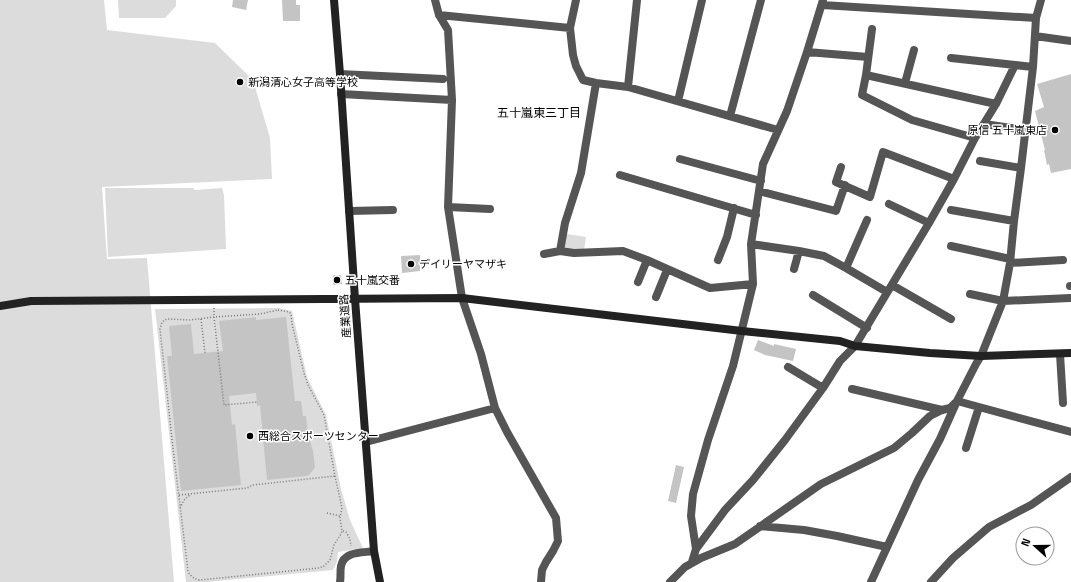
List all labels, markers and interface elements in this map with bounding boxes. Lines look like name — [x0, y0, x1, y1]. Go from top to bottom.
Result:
place label: 新潟清心女子高等学校 — [248, 75, 358, 89]
marker: 新潟清心女子高等学校 — [235, 77, 245, 87]
district label: 五十嵐東三丁目 — [497, 105, 581, 121]
place label: 原信 五十嵐東店 — [967, 123, 1047, 137]
marker: 原信 五十嵐東店 — [1050, 125, 1060, 135]
place label: デイリーヤマザキ — [419, 257, 507, 271]
marker: デイリーヤマザキ — [406, 259, 416, 269]
place label: 五十嵐交番 — [345, 273, 400, 287]
marker: 五十嵐交番 — [332, 275, 342, 285]
street label: 産業道路 — [336, 294, 354, 338]
place label: 西総合スポーツセンター — [258, 429, 379, 443]
marker: 西総合スポーツセンター — [245, 431, 255, 441]
north arrow — [1015, 526, 1055, 566]
text: N — [1018, 536, 1034, 548]

